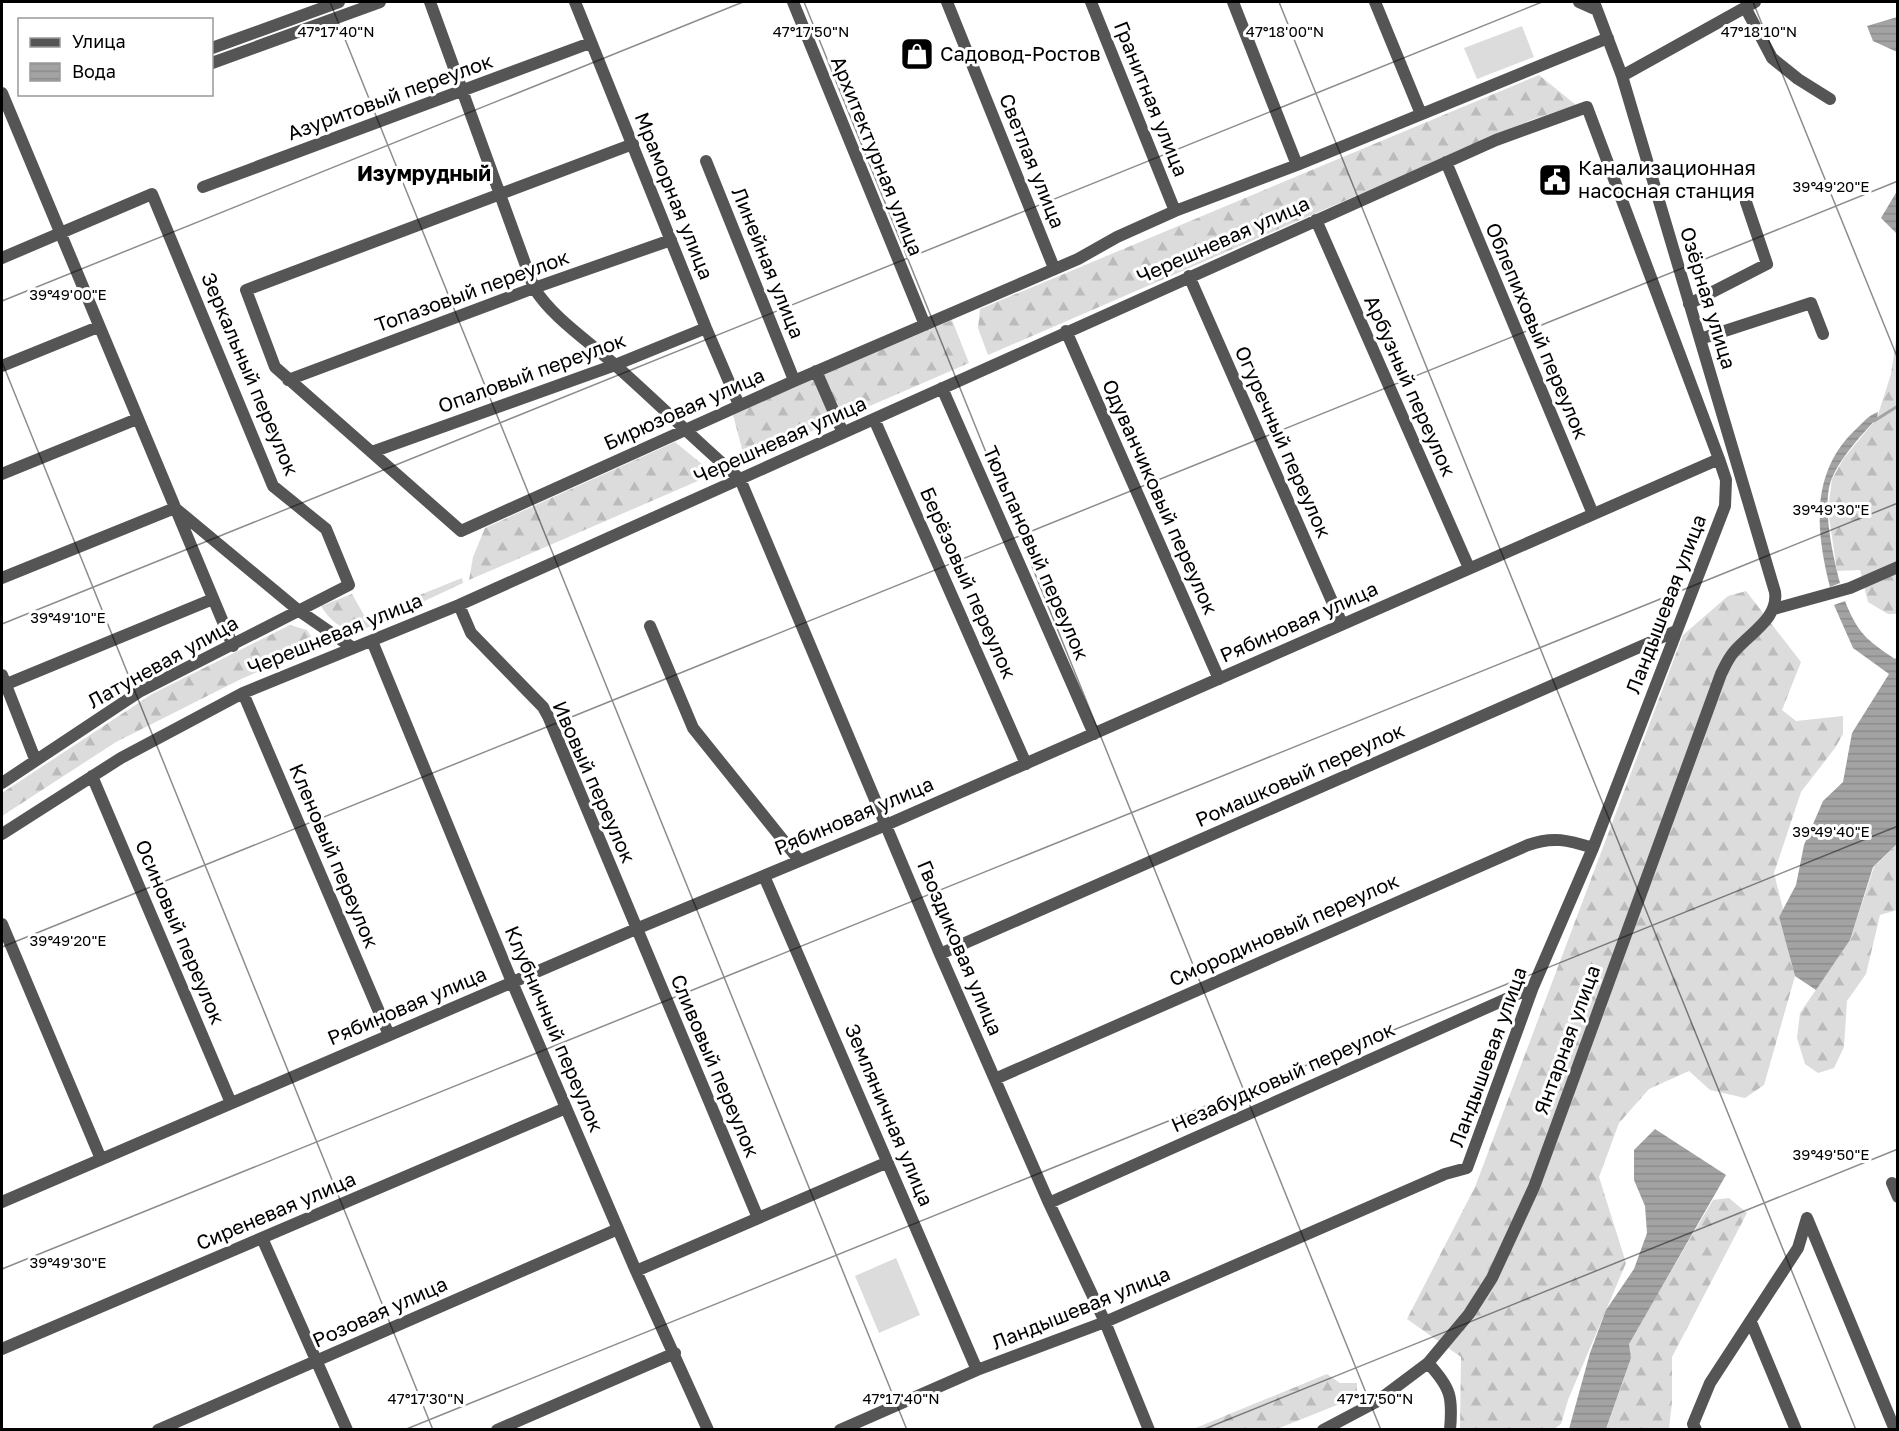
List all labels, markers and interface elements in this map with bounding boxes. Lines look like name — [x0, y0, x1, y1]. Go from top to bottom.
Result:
street label: Гранитная улица — [1110, 17, 1194, 180]
legend — [18, 18, 213, 96]
text: 47°17'40"N — [297, 22, 375, 40]
text: 47°17'50"N — [773, 22, 849, 40]
text: 47°18'00"N — [1246, 22, 1324, 40]
text: 47°18'10"N — [1721, 22, 1797, 40]
text: Улица — [72, 30, 126, 52]
shop icon: Садовод-Ростов — [899, 36, 935, 72]
place label: Садовод-Ростов — [940, 41, 1101, 65]
street label: Азуритовый переулок — [284, 48, 496, 144]
street label: Архитектурная улица — [827, 52, 929, 259]
text: Вода — [72, 60, 116, 82]
street label: Светлая улица — [995, 90, 1071, 232]
street label: Мраморная улица — [630, 109, 719, 283]
place label: Канализационная насосная станция — [1578, 155, 1756, 202]
district label: Изумрудный — [357, 160, 491, 186]
public building icon: Канализационная насосная станция — [1537, 162, 1573, 198]
text: 39°49'20"E — [1793, 177, 1869, 195]
street label: Линейная улица — [728, 183, 810, 342]
street label: Черешневая улица — [1133, 190, 1313, 288]
street label: Облепиховый переулок — [1481, 219, 1594, 442]
street label: Озёрная улица — [1676, 224, 1742, 372]
street label: Топазовый переулок — [371, 244, 572, 336]
street label: Зеркальный переулок — [197, 268, 305, 479]
text: 39°49'00"E — [29, 285, 107, 303]
street label: Арбузный переулок — [1360, 291, 1462, 480]
street label: Опаловый переулок — [435, 327, 629, 417]
street label: Огуречный переулок — [1231, 342, 1337, 541]
street label: Бирюзовая улица — [600, 362, 768, 454]
street label: Одуванчиковый переулок — [1098, 375, 1224, 618]
street label: Черешневая улица — [690, 390, 870, 488]
street label: Тюльпановый переулок — [979, 442, 1095, 663]
street label: Берёзовый переулок — [916, 483, 1022, 682]
text: 39°49'30"E — [1793, 500, 1869, 518]
street label: Ландышевая улица — [1620, 511, 1710, 697]
street label: Рябиновая улица — [1216, 575, 1381, 667]
street label: Черешневая улица — [244, 587, 426, 679]
text: 39°49'10"E — [30, 608, 106, 626]
street label: Латуневая улица — [83, 610, 242, 712]
street label: Ивовый переулок — [548, 697, 641, 866]
street label: Ромашковый переулок — [1191, 717, 1408, 831]
street label: Кленовый переулок — [285, 760, 385, 951]
street label: Рябиновая улица — [770, 771, 937, 859]
text: 39°49'40"E — [1792, 822, 1870, 840]
street label: Осиновый переулок — [131, 836, 231, 1028]
street label: Гвоздиковая улица — [913, 856, 1009, 1039]
street label: Смородиновый переулок — [1165, 868, 1402, 991]
street label: Клубничный переулок — [501, 922, 609, 1135]
text: 39°49'20"E — [30, 931, 106, 949]
street label: Рябиновая улица — [323, 961, 490, 1049]
street label: Янтарная улица — [1528, 962, 1604, 1118]
street label: Ландышевая улица — [1443, 963, 1531, 1150]
street label: Сливовый переулок — [667, 971, 765, 1161]
street label: Незабудковый переулок — [1167, 1016, 1398, 1136]
street label: Земляничная улица — [841, 1020, 939, 1209]
text: 39°49'50"E — [1793, 1145, 1869, 1163]
street label: Сиреневая улица — [192, 1166, 359, 1255]
text: 39°49'30"E — [30, 1253, 106, 1271]
street label: Ландышевая улица — [988, 1260, 1173, 1354]
street label: Розовая улица — [308, 1271, 451, 1352]
text: 47°17'30"N — [388, 1389, 464, 1407]
text: 47°17'40"N — [862, 1389, 940, 1407]
text: 47°17'50"N — [1337, 1389, 1413, 1407]

